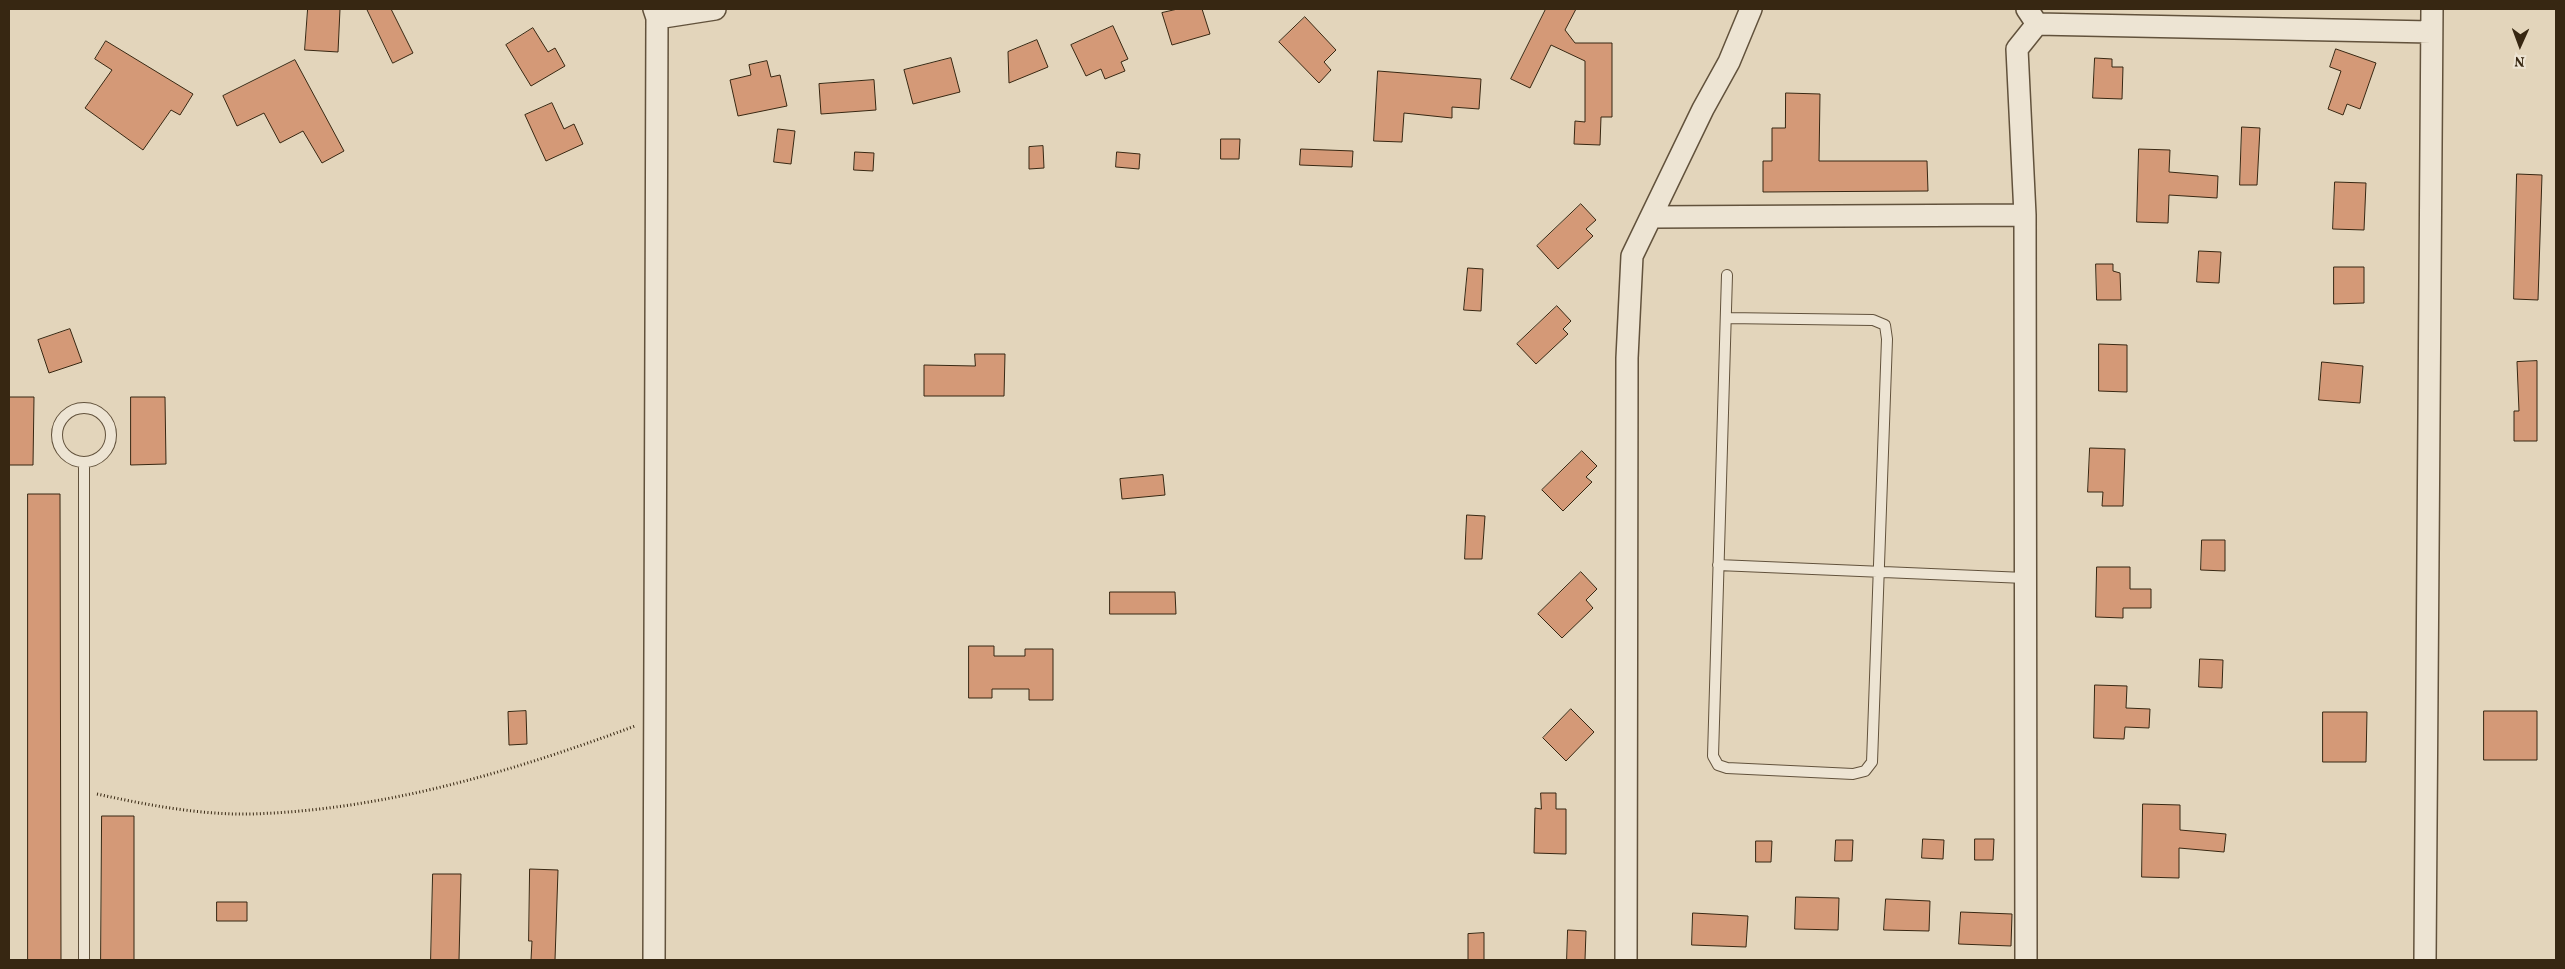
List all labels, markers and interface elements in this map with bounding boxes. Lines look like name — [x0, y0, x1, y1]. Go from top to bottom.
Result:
north arrow — [2495, 20, 2545, 70]
text: N — [2514, 51, 2525, 70]

